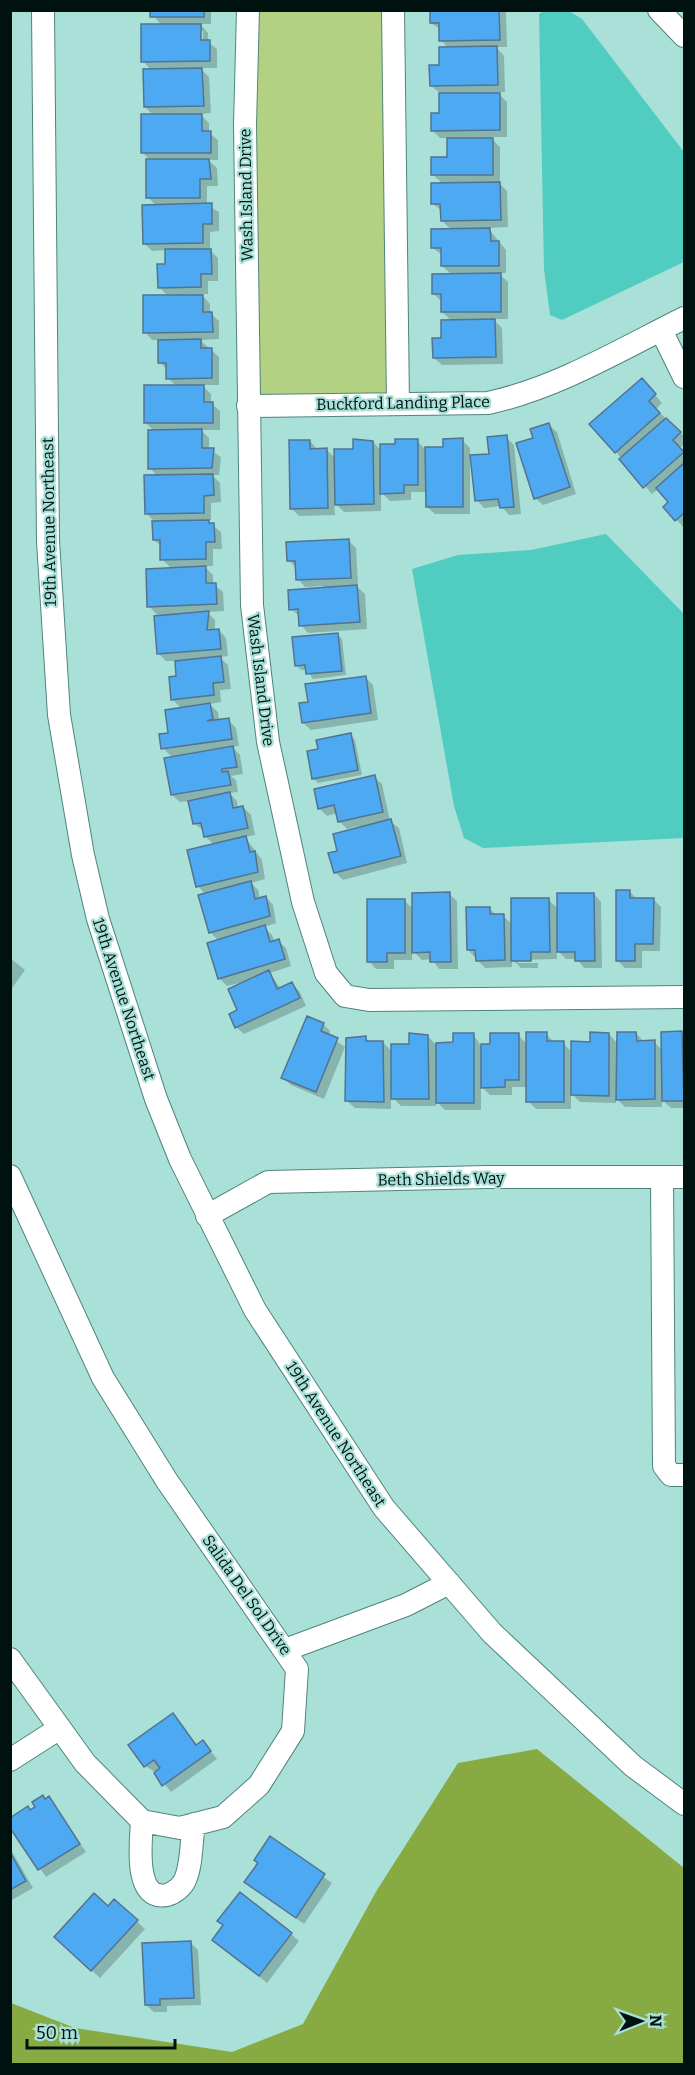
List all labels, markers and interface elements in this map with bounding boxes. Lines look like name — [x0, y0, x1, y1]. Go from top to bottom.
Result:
street label: Wash Island Drive — [235, 128, 257, 262]
street label: Buckford Landing Place — [316, 392, 490, 414]
street label: 19th Avenue Northeast — [38, 437, 60, 607]
street label: Wash Island Drive — [243, 613, 279, 747]
street label: 19th Avenue Northeast — [89, 916, 159, 1083]
street label: Beth Shields Way — [377, 1168, 505, 1190]
street label: 19th Avenue Northeast — [282, 1358, 390, 1510]
street label: Salida Del Sol Drive — [198, 1531, 296, 1659]
north arrow — [611, 1991, 671, 2051]
scale bar — [27, 2012, 176, 2050]
text: N — [646, 2014, 665, 2027]
text: 50 m — [36, 2022, 78, 2044]

